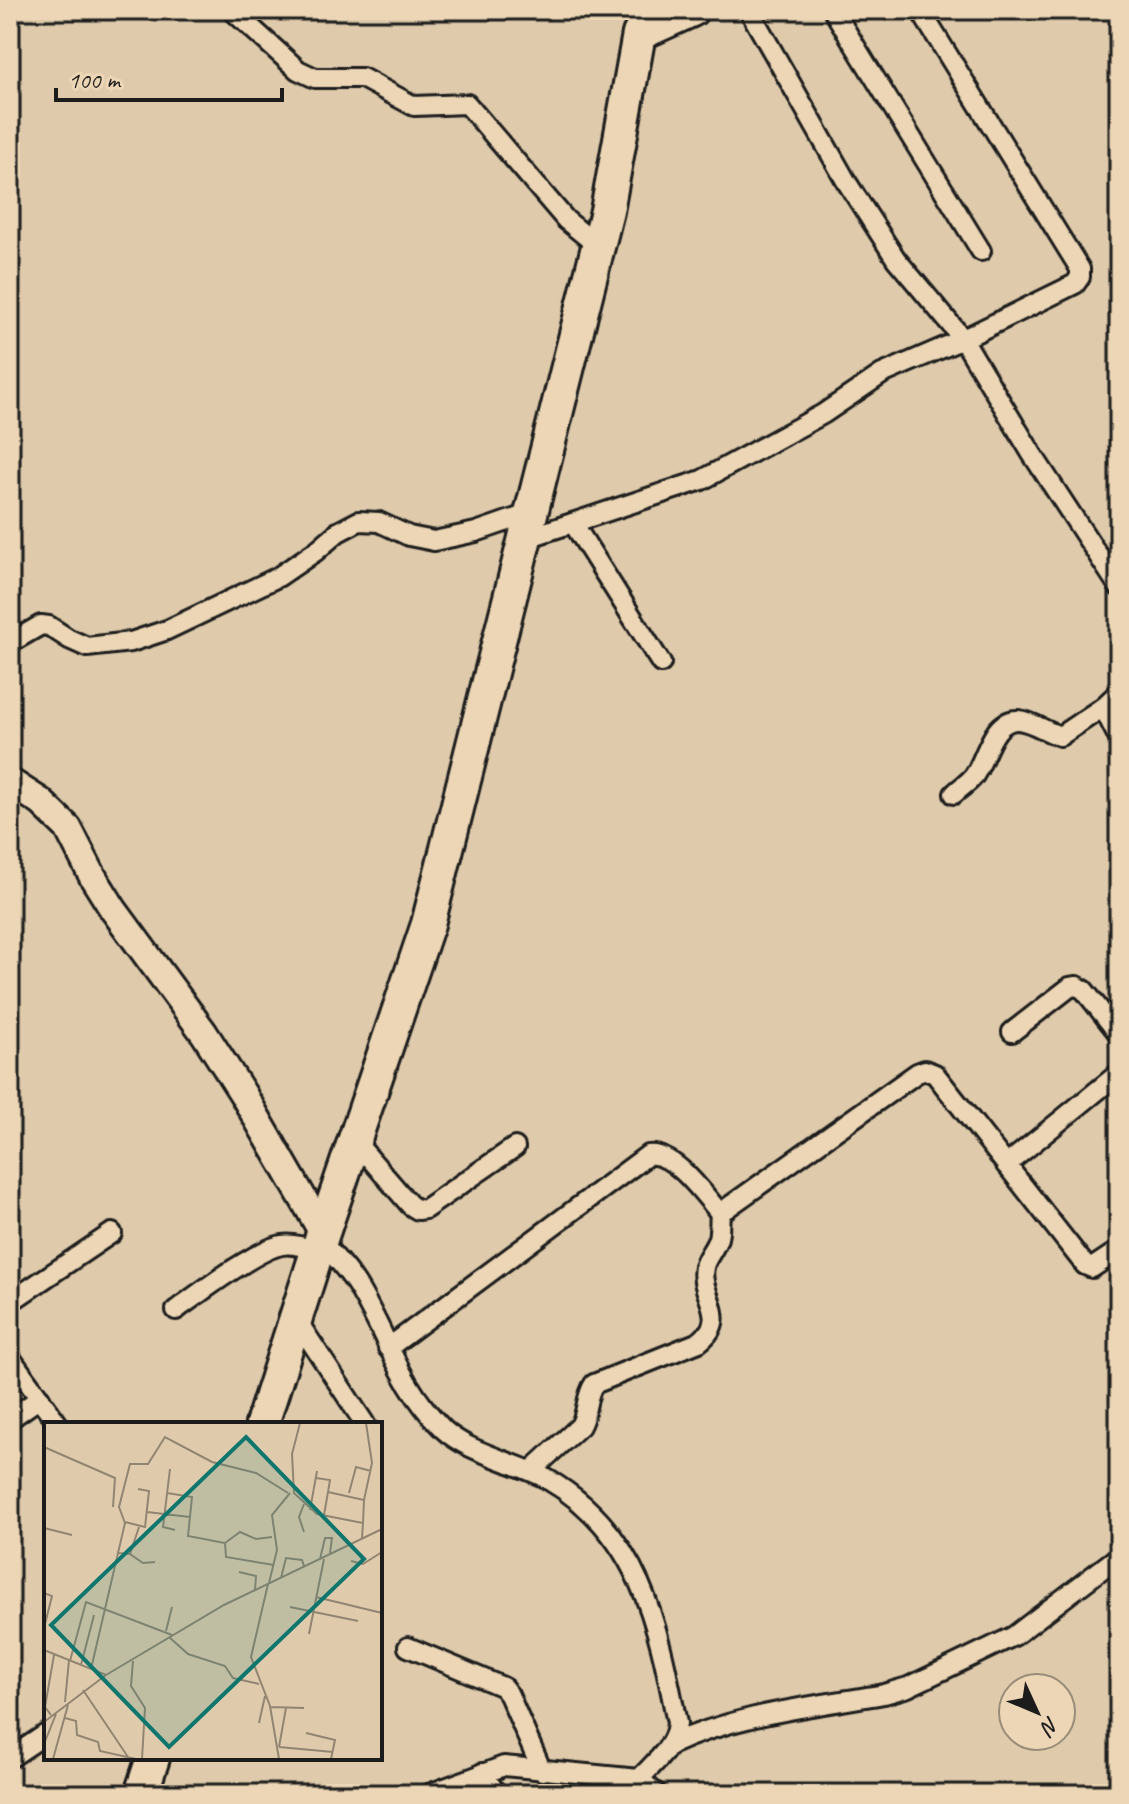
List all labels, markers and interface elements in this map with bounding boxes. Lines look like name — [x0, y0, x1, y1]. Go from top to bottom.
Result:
scale bar — [56, 52, 282, 102]
text: 100 m — [68, 65, 122, 95]
inset map — [44, 1422, 382, 1760]
north arrow — [997, 1672, 1077, 1752]
text: N — [1034, 1711, 1065, 1742]

